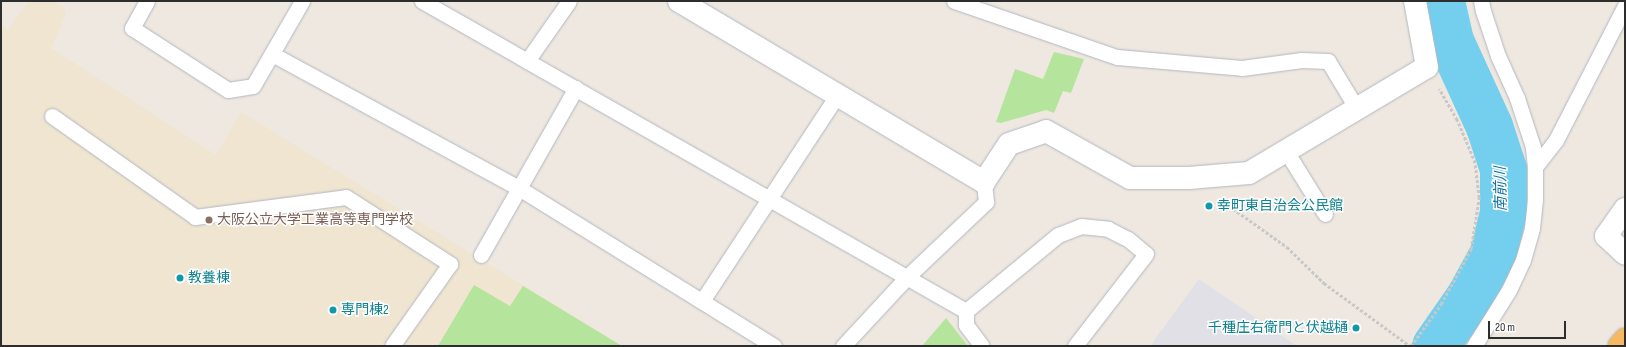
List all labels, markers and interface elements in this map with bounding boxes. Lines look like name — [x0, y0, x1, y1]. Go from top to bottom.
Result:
water label: 南前川 — [1492, 166, 1510, 212]
place label: 幸町東自治会公民館 — [1217, 198, 1343, 214]
marker: 幸町東自治会公民館 — [1204, 201, 1214, 211]
place label: 大阪公立大学工業高等専門学校 — [217, 212, 413, 228]
marker: 大阪公立大学工業高等専門学校 — [204, 215, 214, 225]
place label: 教養棟 — [188, 270, 230, 286]
marker: 教養棟 — [175, 273, 185, 283]
place label: 専門棟2 — [341, 302, 389, 318]
marker: 専門棟2 — [328, 305, 338, 315]
scale bar — [1490, 313, 1568, 339]
place label: 千種庄右衛門と伏越樋 — [1208, 320, 1348, 336]
text: 20 m — [1495, 320, 1515, 335]
marker: 千種庄右衛門と伏越樋 — [1351, 323, 1361, 333]

